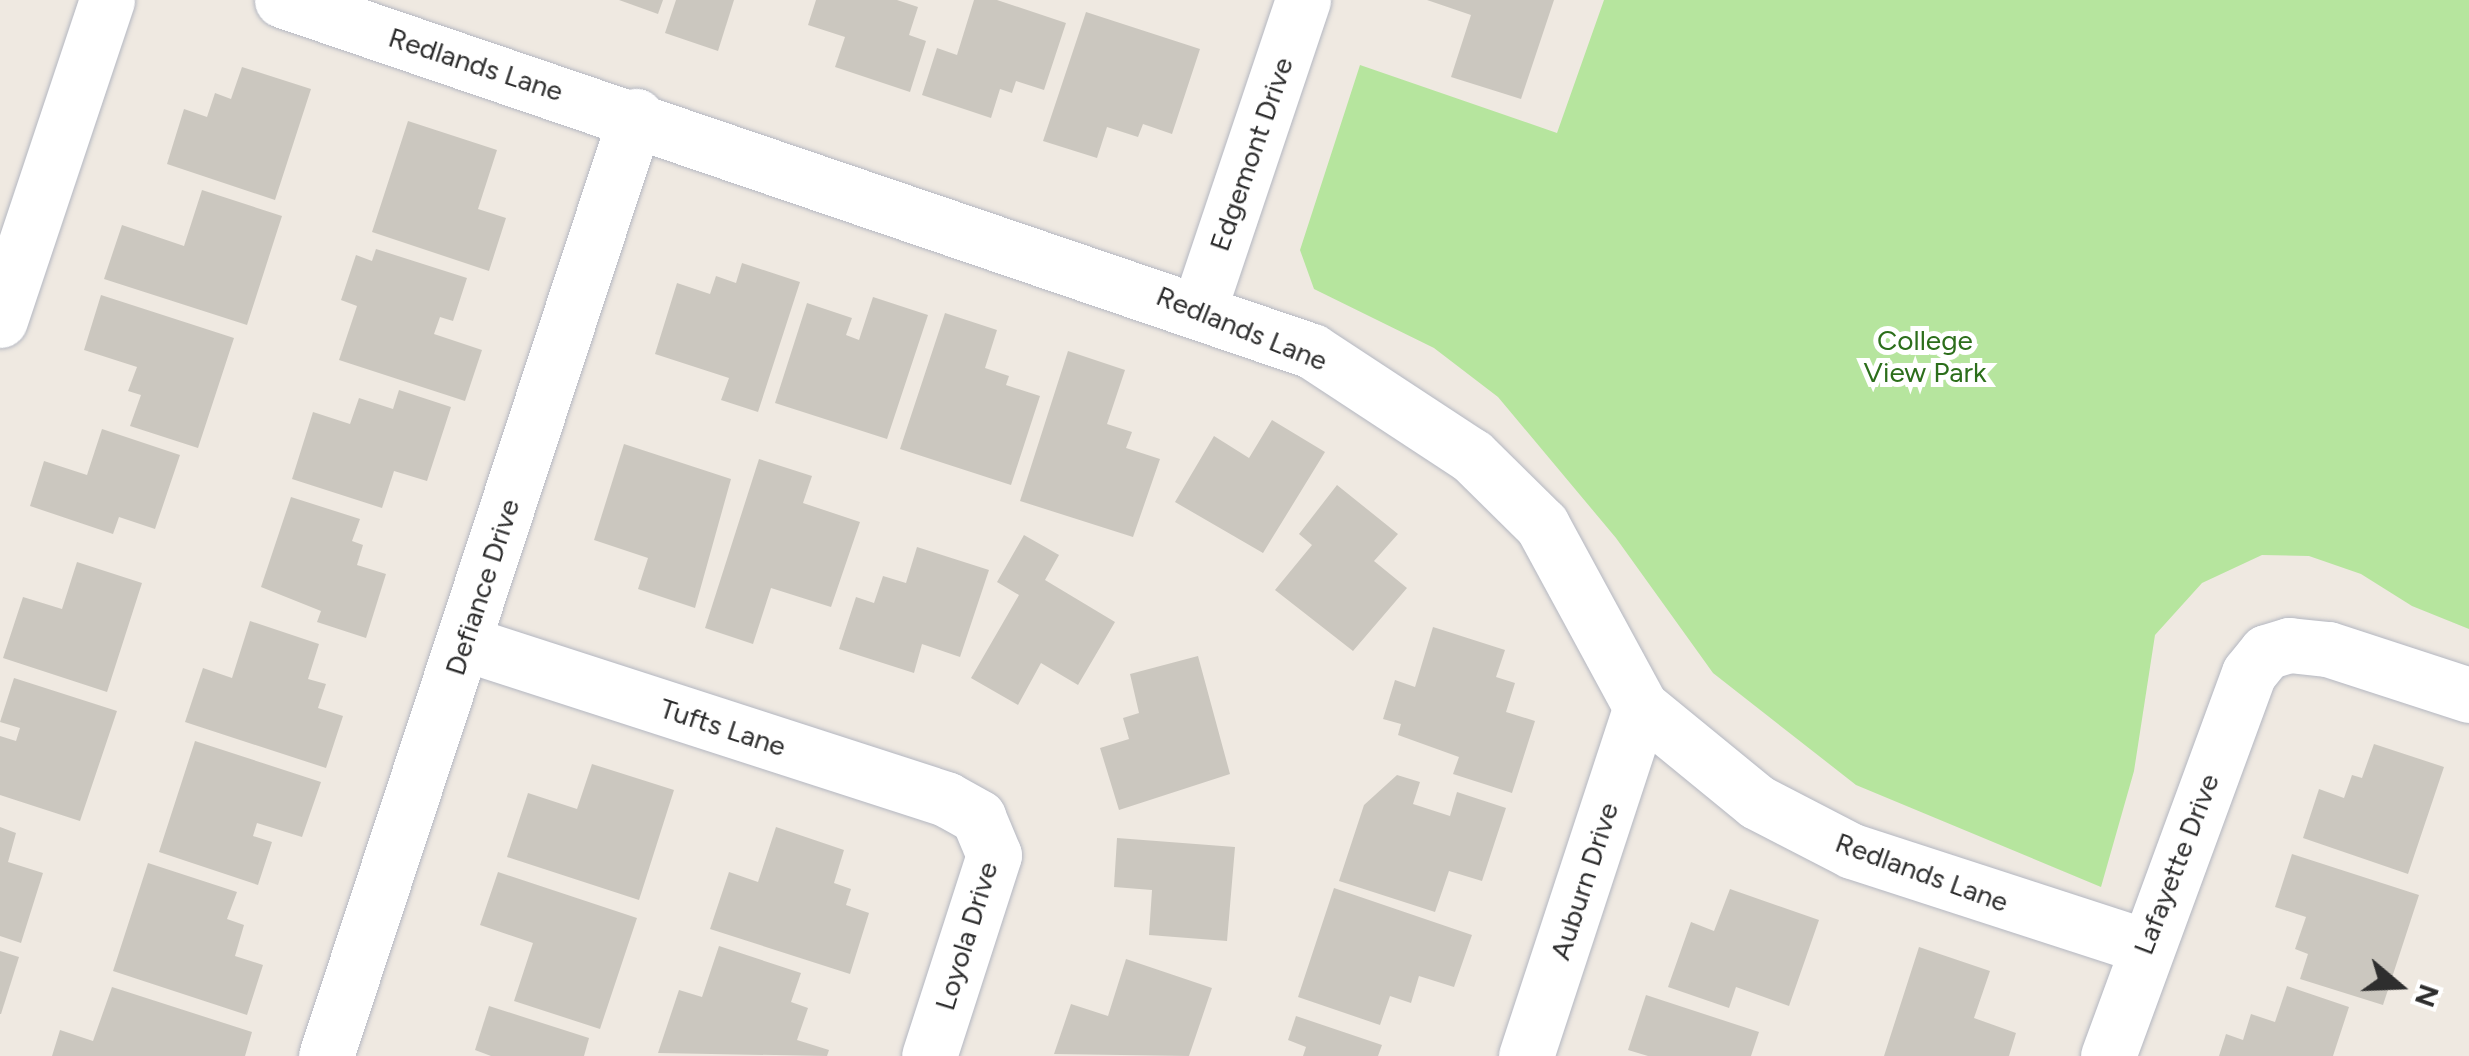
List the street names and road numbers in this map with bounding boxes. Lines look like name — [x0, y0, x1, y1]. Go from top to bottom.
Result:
street label: Redlands Lane — [385, 20, 567, 108]
street label: Edgemont Drive — [1202, 53, 1300, 255]
street label: Redlands Lane — [1152, 278, 1332, 378]
street label: Defiance Drive — [438, 495, 526, 679]
street label: Tufts Lane — [656, 691, 790, 763]
street label: Lafayette Drive — [2126, 769, 2226, 959]
street label: Auburn Drive — [1543, 798, 1625, 964]
street label: Redlands Lane — [1831, 825, 2013, 919]
street label: Loyola Drive — [928, 858, 1004, 1014]

